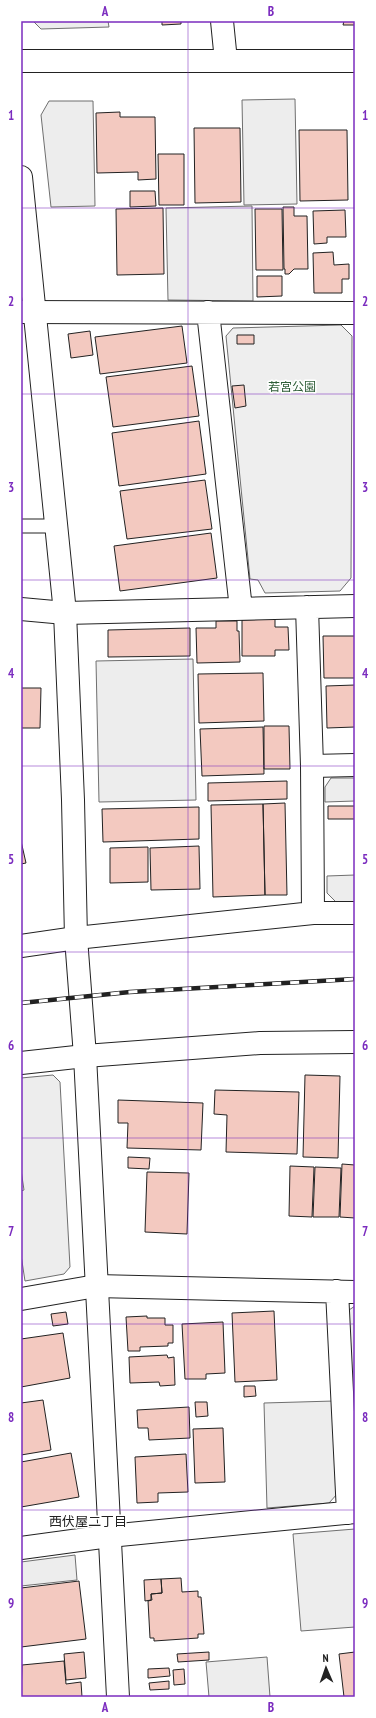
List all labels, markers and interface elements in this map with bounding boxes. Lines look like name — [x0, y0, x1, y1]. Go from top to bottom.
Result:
text: A — [101, 3, 109, 20]
text: B — [268, 3, 274, 20]
text: 1 — [8, 107, 14, 124]
text: 1 — [362, 107, 368, 124]
text: 2 — [8, 293, 14, 310]
text: 2 — [362, 293, 368, 310]
park label: 若宮公園 — [268, 379, 316, 394]
text: 3 — [8, 479, 14, 496]
text: 3 — [362, 479, 368, 496]
text: 4 — [8, 665, 15, 682]
text: 4 — [362, 665, 369, 682]
text: 5 — [8, 851, 14, 868]
text: 5 — [362, 851, 368, 868]
text: 6 — [8, 1037, 14, 1054]
text: 6 — [362, 1037, 368, 1054]
text: 7 — [8, 1223, 14, 1240]
text: 7 — [362, 1223, 368, 1240]
text: 8 — [8, 1409, 14, 1426]
text: 8 — [362, 1409, 368, 1426]
district label: 西伏屋二丁目 — [49, 1513, 127, 1530]
text: 9 — [8, 1595, 14, 1612]
text: 9 — [362, 1595, 368, 1612]
north arrow — [306, 1648, 346, 1688]
text: N — [322, 1651, 329, 1665]
text: A — [101, 1699, 109, 1716]
text: B — [268, 1699, 274, 1716]

